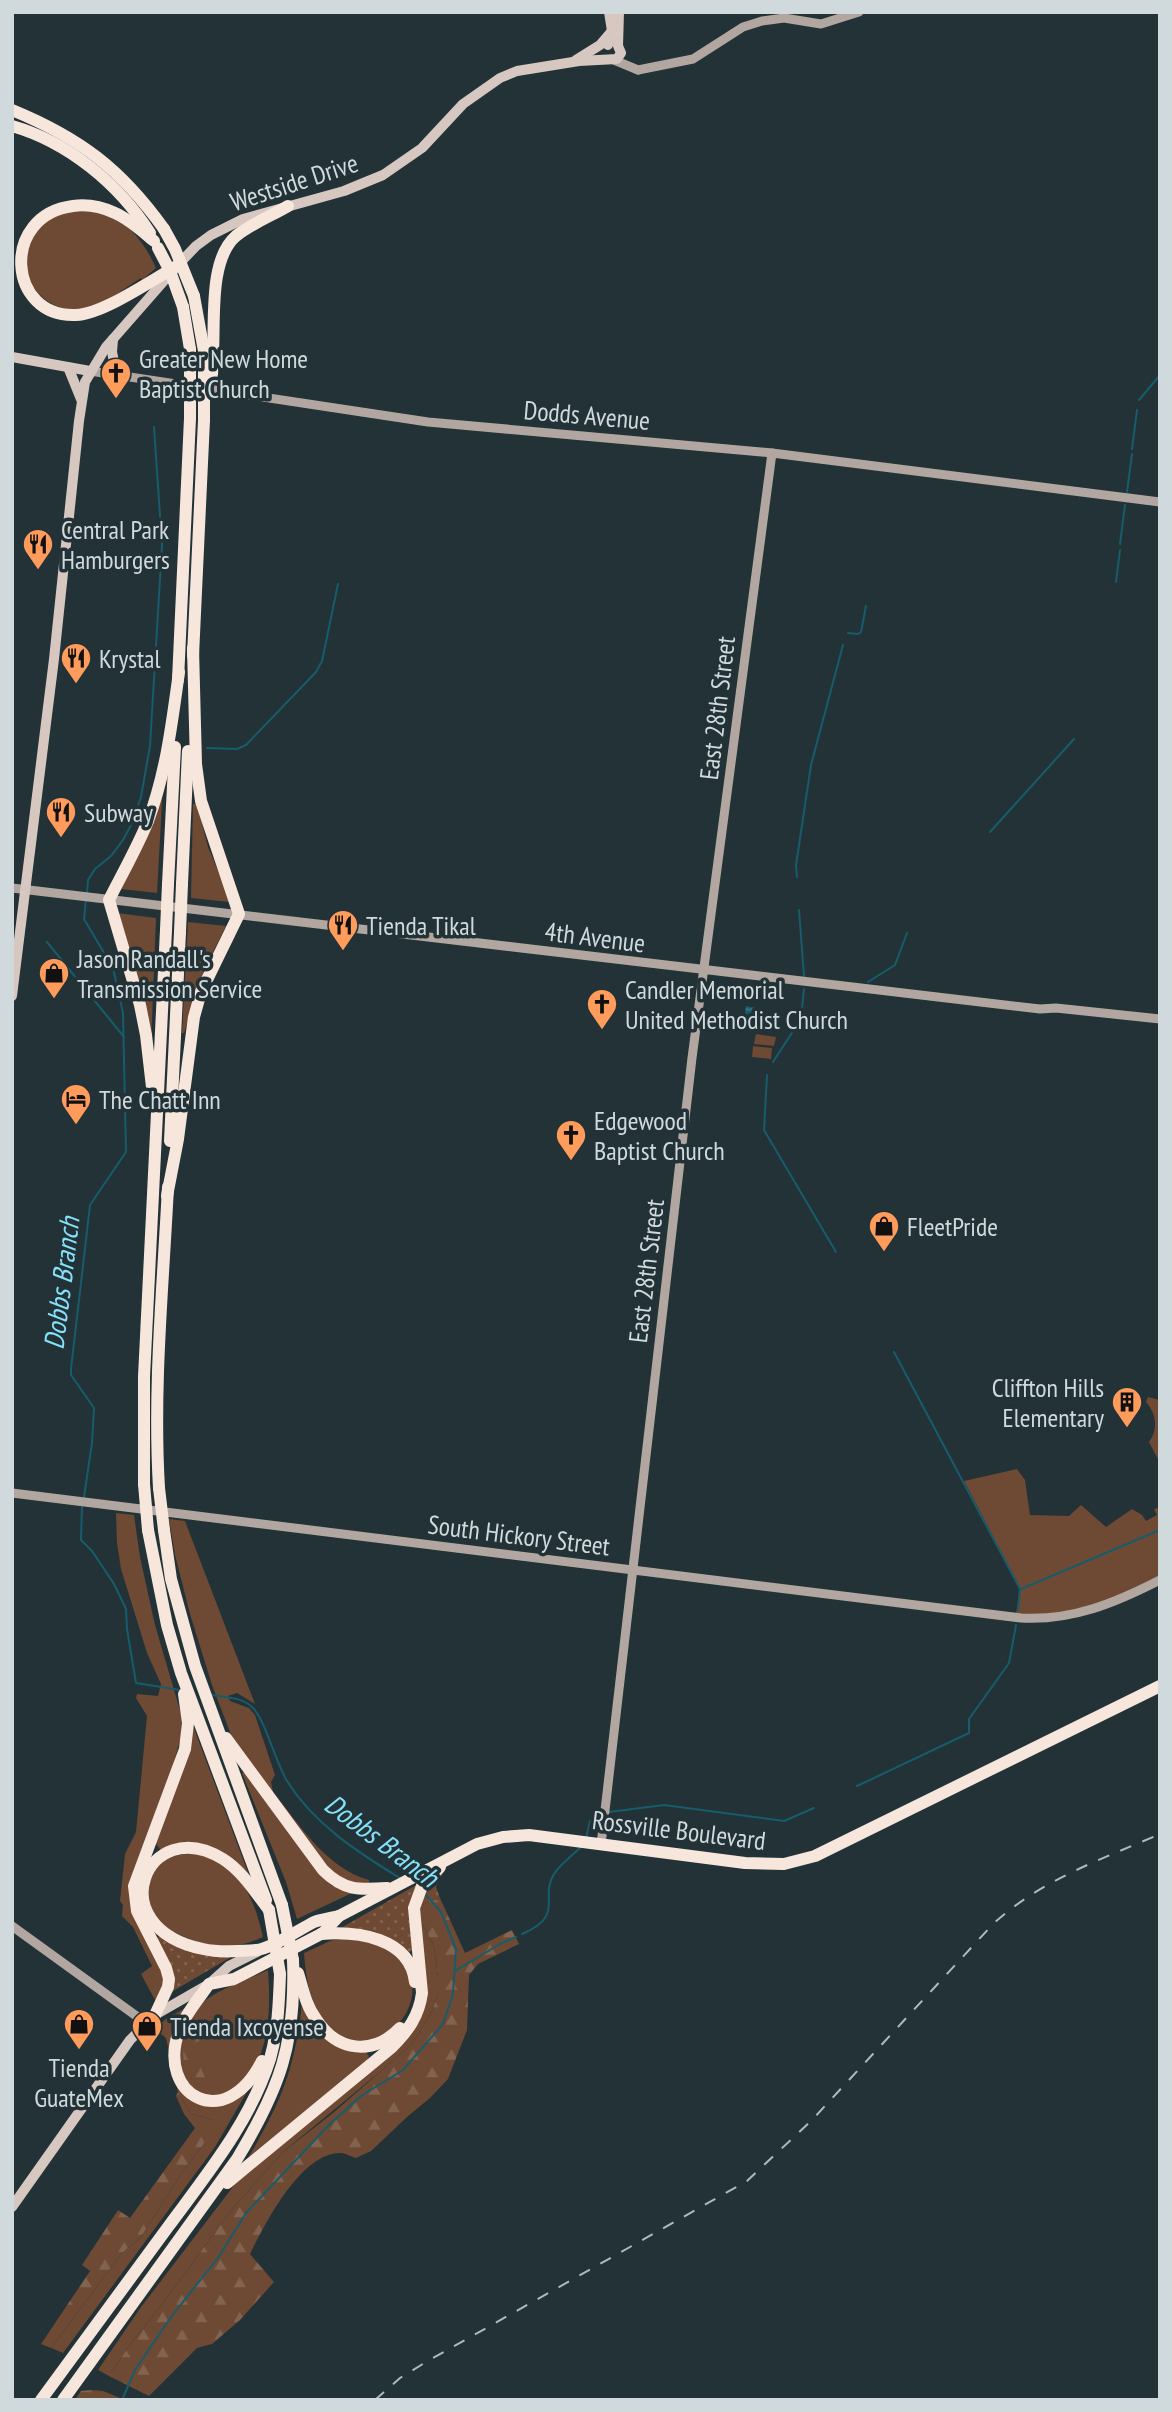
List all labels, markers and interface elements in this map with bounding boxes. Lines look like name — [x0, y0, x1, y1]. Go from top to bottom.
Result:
street label: Westside Drive — [226, 146, 362, 218]
place label: Greater New Home Baptist Church — [139, 342, 308, 405]
church icon: Greater New Home Baptist Church — [99, 356, 133, 400]
street label: Dodds Avenue — [522, 393, 652, 437]
place label: Central Park Hamburgers — [61, 513, 170, 576]
restaurant icon: Central Park Hamburgers — [21, 527, 55, 571]
street label: East 28th Street — [692, 634, 742, 782]
restaurant icon: Krystal — [59, 641, 93, 685]
place label: Krystal — [99, 642, 161, 675]
restaurant icon: Subway — [44, 795, 78, 839]
place label: Subway — [84, 796, 153, 829]
restaurant icon: Tienda Tikal — [326, 908, 360, 952]
place label: Tienda Tikal — [366, 909, 476, 942]
street label: 4th Avenue — [543, 914, 647, 960]
place label: Jason Randall's Transmission Service — [76, 942, 262, 1005]
shop icon: Jason Randall's Transmission Service — [37, 956, 71, 1000]
place label: Candler Memorial United Methodist Church — [625, 973, 848, 1036]
church icon: Candler Memorial United Methodist Church — [585, 987, 619, 1031]
hotel icon: The Chatt Inn — [59, 1082, 93, 1126]
place label: The Chatt Inn — [99, 1083, 221, 1116]
place label: Edgewood Baptist Church — [594, 1104, 725, 1167]
church icon: Edgewood Baptist Church — [554, 1118, 588, 1162]
street label: East 28th Street — [621, 1197, 671, 1345]
shop icon: FleetPride — [867, 1209, 901, 1253]
place label: FleetPride — [907, 1210, 998, 1243]
water label: Dobbs Branch — [35, 1213, 88, 1351]
place label: Cliffton Hills Elementary — [992, 1371, 1104, 1434]
building icon: Cliffton Hills Elementary — [1110, 1385, 1144, 1429]
street label: South Hickory Street — [426, 1507, 612, 1563]
water label: Dobbs Branch — [318, 1785, 448, 1896]
street label: Rossville Boulevard — [590, 1803, 768, 1857]
shop icon: Tienda GuateMex — [62, 2007, 96, 2051]
shop icon: Tienda Ixcoyense — [130, 2009, 164, 2053]
place label: Tienda Ixcoyense — [170, 2010, 324, 2043]
place label: Tienda GuateMex — [34, 2051, 124, 2114]

